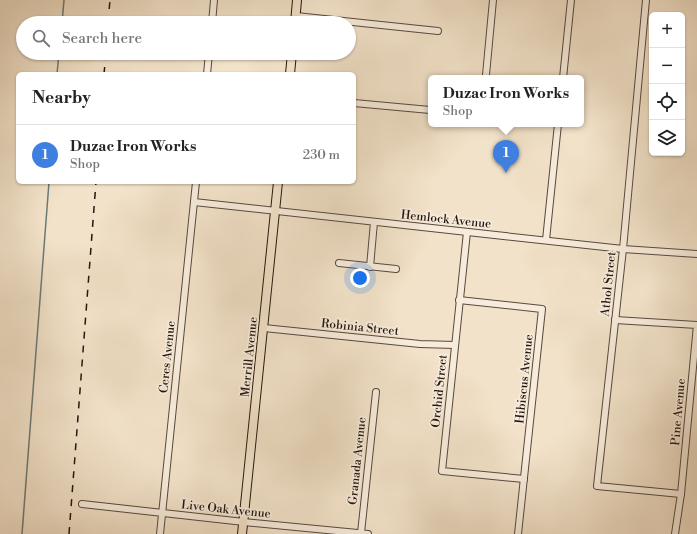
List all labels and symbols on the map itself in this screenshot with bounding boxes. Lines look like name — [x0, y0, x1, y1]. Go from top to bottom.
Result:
pin: 1 — [493, 140, 519, 173]
street label: Hemlock Avenue — [400, 207, 492, 232]
street label: Athol Street — [598, 250, 619, 318]
your location — [350, 268, 370, 288]
street label: Merrill Avenue — [238, 316, 261, 398]
street label: Robinia Street — [320, 316, 400, 339]
street label: Ceres Avenue — [156, 320, 179, 394]
street label: Hibiscus Avenue — [512, 334, 537, 424]
street label: Orchid Street — [428, 353, 451, 428]
street label: Pine Avenue — [668, 378, 689, 446]
street label: Granada Avenue — [345, 416, 370, 506]
street label: Live Oak Avenue — [180, 497, 271, 522]

